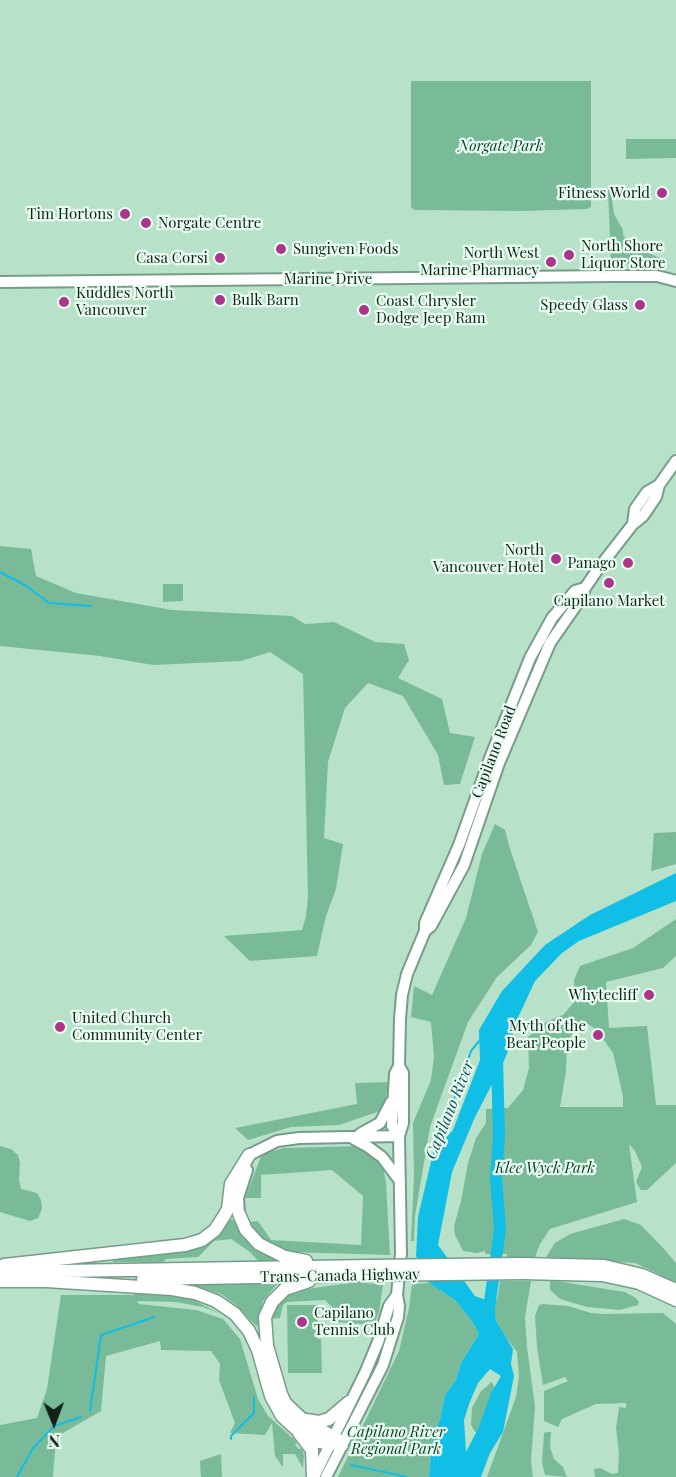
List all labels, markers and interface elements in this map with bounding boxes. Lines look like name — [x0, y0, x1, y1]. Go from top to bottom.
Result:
park label: Norgate Park — [459, 137, 543, 155]
place label: Fitness World — [558, 184, 650, 202]
marker: Fitness World — [655, 186, 669, 200]
place label: Tim Hortons — [27, 205, 113, 223]
marker: Tim Hortons — [118, 207, 132, 221]
place label: Norgate Centre — [158, 214, 261, 232]
marker: Norgate Centre — [139, 216, 153, 230]
place label: North Shore Liquor Store — [581, 237, 666, 272]
place label: Sungiven Foods — [293, 240, 398, 258]
marker: Sungiven Foods — [274, 242, 288, 256]
place label: North West Marine Pharmacy — [420, 244, 539, 279]
marker: North Shore Liquor Store — [562, 248, 576, 262]
place label: Casa Corsi — [136, 249, 208, 267]
marker: Casa Corsi — [213, 251, 227, 265]
marker: North West Marine Pharmacy — [544, 255, 558, 269]
street label: Marine Drive — [284, 270, 372, 288]
place label: Kuddles North Vancouver — [76, 284, 173, 319]
place label: Bulk Barn — [232, 291, 299, 309]
place label: Coast Chrysler Dodge Jeep Ram — [376, 292, 486, 327]
marker: Bulk Barn — [213, 293, 227, 307]
marker: Kuddles North Vancouver — [57, 295, 71, 309]
place label: Speedy Glass — [540, 296, 628, 314]
marker: Speedy Glass — [633, 298, 647, 312]
marker: Coast Chrysler Dodge Jeep Ram — [357, 303, 371, 317]
place label: North Vancouver Hotel — [433, 541, 544, 576]
marker: North Vancouver Hotel — [549, 552, 563, 566]
place label: Panago — [567, 554, 616, 572]
marker: Panago — [621, 556, 635, 570]
marker: Capilano Market — [602, 576, 616, 590]
place label: Capilano Market — [553, 592, 665, 610]
street label: Capilano Road — [468, 703, 520, 801]
place label: Whytecliff — [569, 986, 637, 1004]
marker: Whytecliff — [642, 988, 656, 1002]
place label: United Church Community Center — [72, 1009, 202, 1044]
place label: Myth of the Bear People — [506, 1017, 586, 1052]
marker: United Church Community Center — [53, 1020, 67, 1034]
marker: Myth of the Bear People — [591, 1028, 605, 1042]
water label: Capilano River — [422, 1058, 478, 1162]
park label: Klee Wyck Park — [495, 1159, 595, 1177]
street label: Trans-Canada Highway — [260, 1266, 420, 1286]
place label: Capilano Tennis Club — [314, 1304, 395, 1339]
marker: Capilano Tennis Club — [295, 1315, 309, 1329]
north arrow — [24, 1393, 84, 1453]
park label: Capilano River Regional Park — [347, 1423, 445, 1458]
text: N — [48, 1431, 60, 1452]

